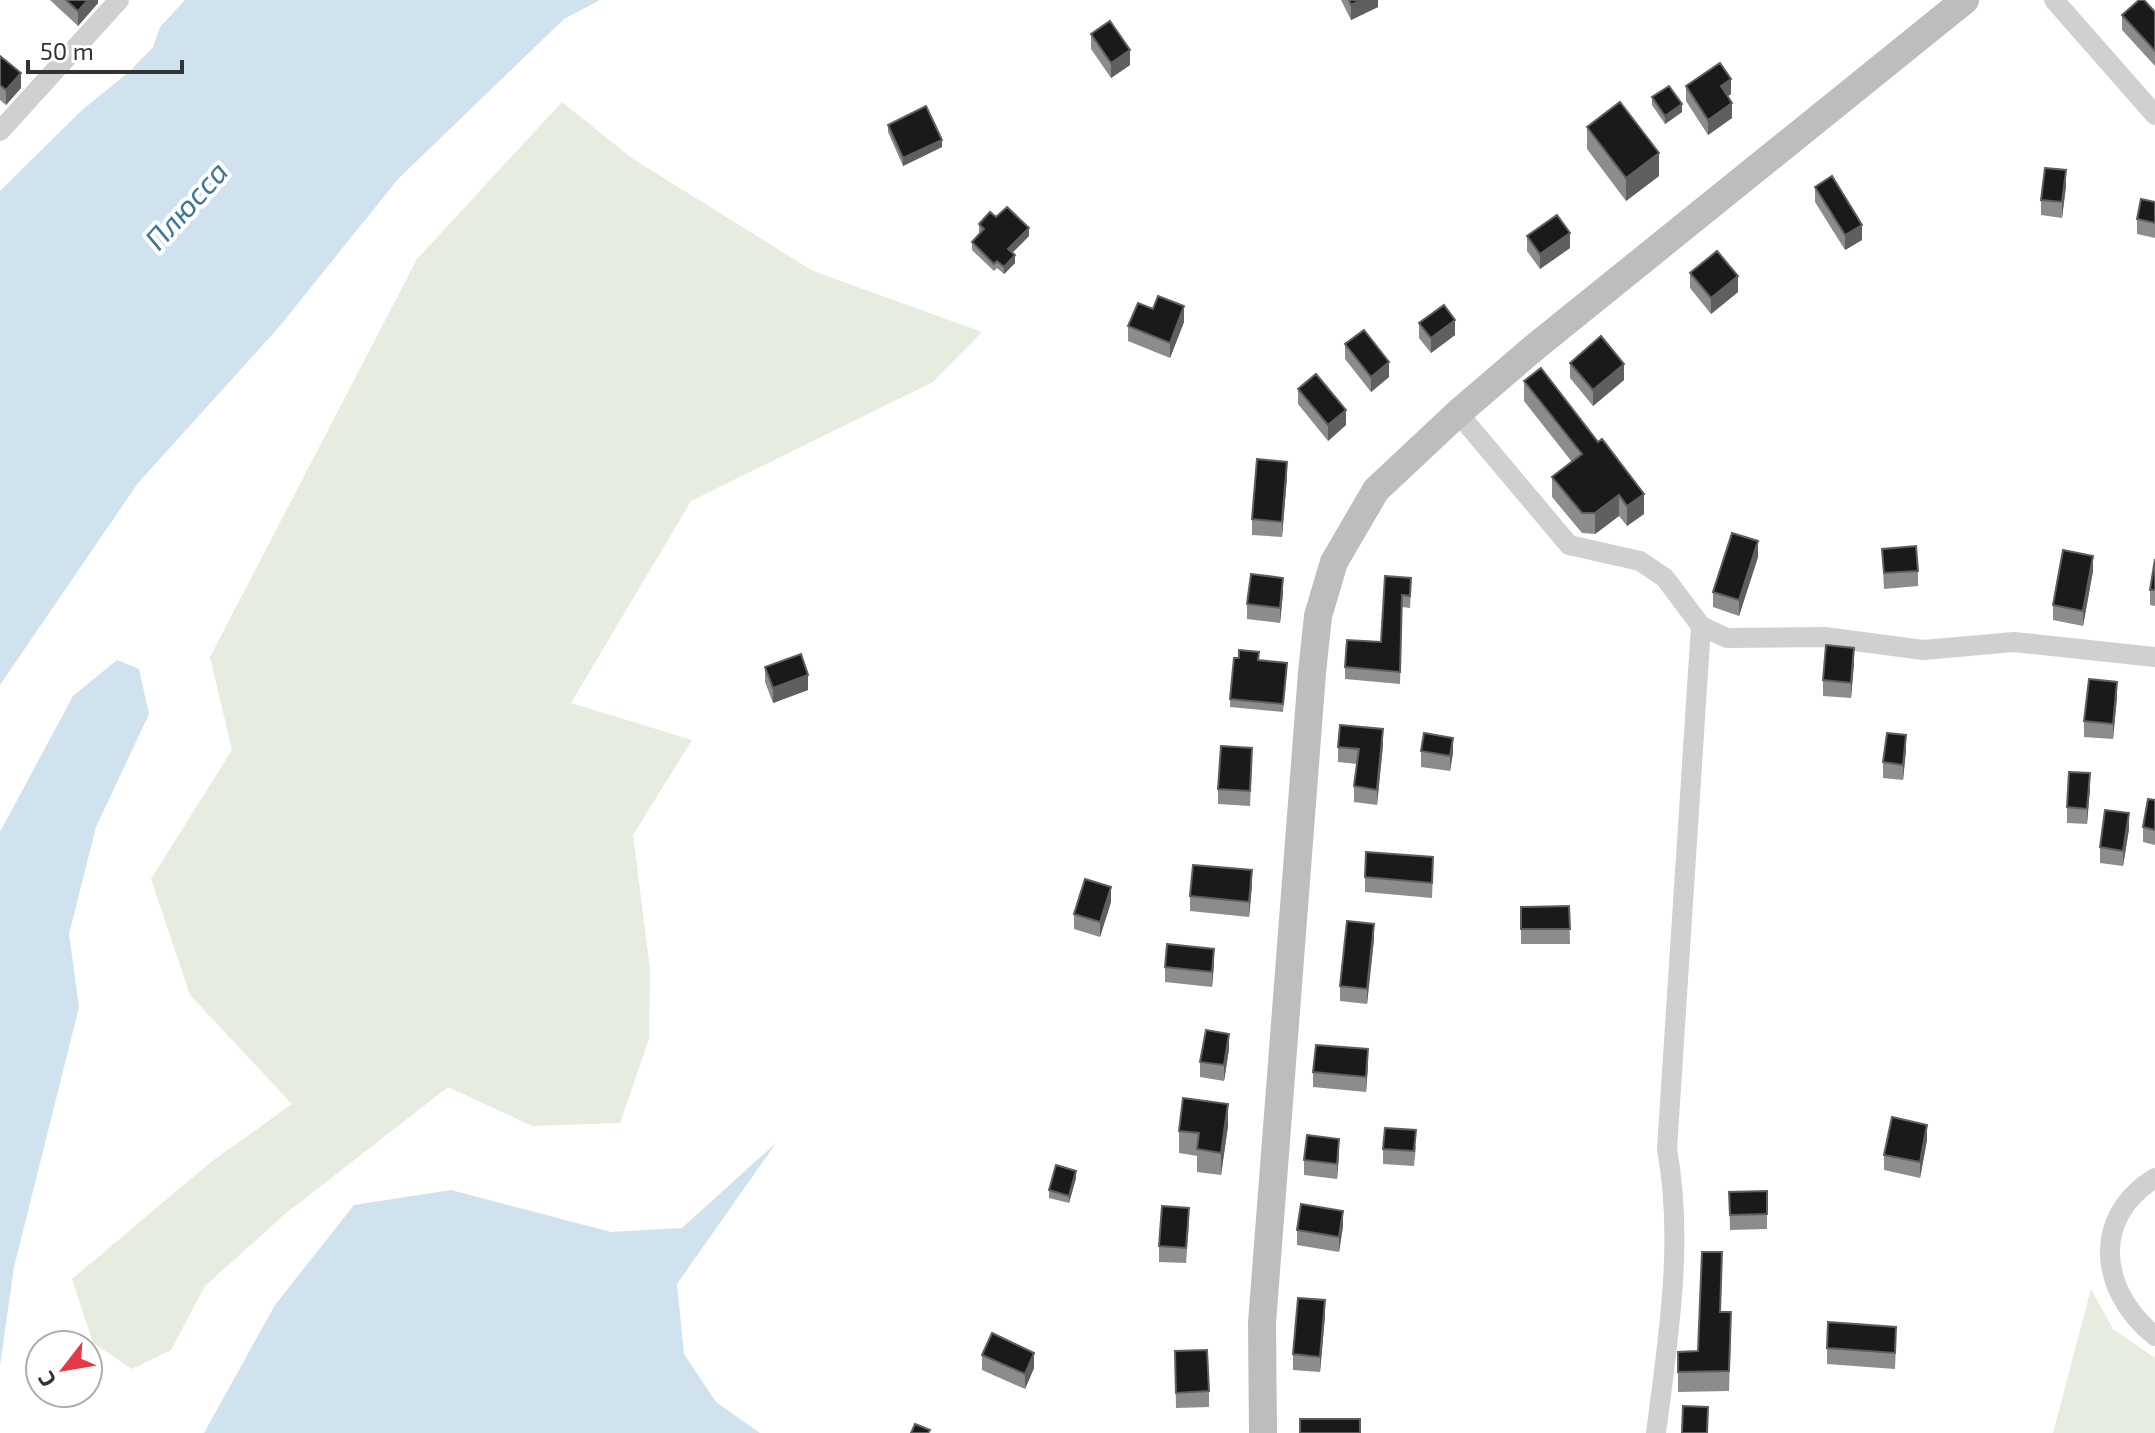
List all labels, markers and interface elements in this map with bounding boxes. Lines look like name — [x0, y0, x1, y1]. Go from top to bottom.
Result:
scale bar — [28, 24, 182, 74]
text: 50 m — [40, 36, 94, 65]
water label: Плюсса — [136, 153, 235, 256]
north arrow — [24, 1329, 104, 1409]
text: С — [31, 1368, 60, 1392]

